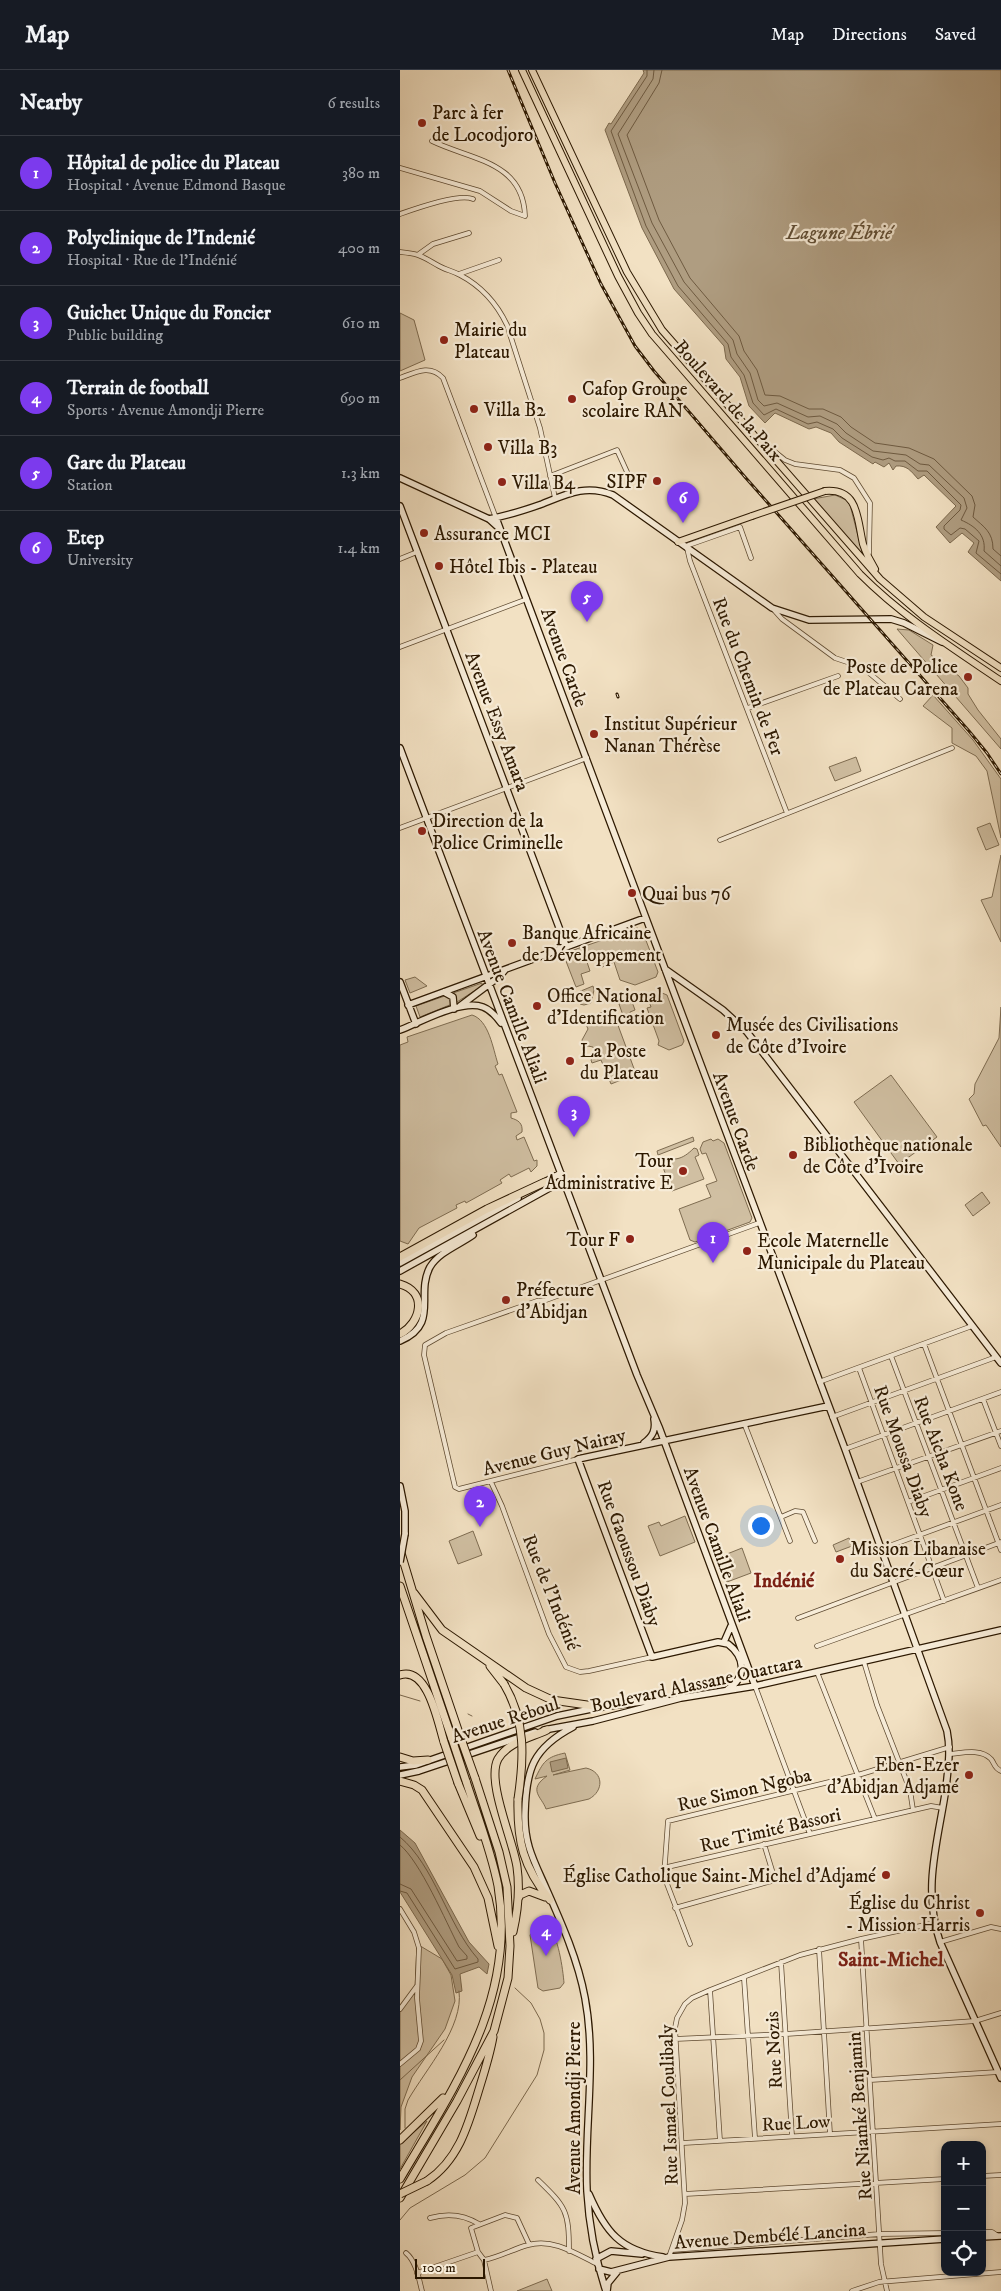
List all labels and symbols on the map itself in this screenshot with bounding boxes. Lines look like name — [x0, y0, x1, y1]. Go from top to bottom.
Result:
place label: Parc à fer de Locodjoro — [432, 102, 533, 147]
marker: Parc à fer de Locodjoro — [416, 117, 428, 129]
water label: Lagune Ébrié — [785, 221, 895, 246]
place label: Mairie du Plateau — [454, 319, 527, 364]
marker: Mairie du Plateau — [438, 334, 450, 346]
street label: Boulevard de la Paix — [669, 335, 787, 467]
place label: Cafop Groupe scolaire RAN — [582, 378, 688, 423]
marker: Cafop Groupe scolaire RAN — [566, 393, 578, 405]
place label: Villa B2 — [483, 399, 546, 422]
marker: Villa B2 — [468, 403, 480, 415]
place label: Villa B3 — [497, 437, 557, 460]
marker: Villa B3 — [482, 441, 494, 453]
place label: SIPF — [607, 471, 647, 494]
place label: Villa B4 — [511, 472, 576, 495]
marker: SIPF — [651, 475, 663, 487]
marker: Villa B4 — [496, 476, 508, 488]
pin: 6 — [667, 482, 699, 523]
place label: Assurance MCI — [434, 523, 551, 546]
marker: Assurance MCI — [418, 527, 430, 539]
place label: Hôtel Ibis - Plateau — [449, 556, 597, 579]
marker: Hôtel Ibis - Plateau — [433, 560, 445, 572]
pin: 5 — [571, 581, 603, 622]
street label: Rue du Chemin de Fer — [707, 594, 788, 759]
street label: Avenue Carde — [535, 605, 592, 710]
street label: Avenue Essy Amara — [459, 648, 534, 795]
place label: Poste de Police de Plateau Carena — [823, 656, 958, 701]
marker: Poste de Police de Plateau Carena — [962, 671, 974, 683]
place label: Institut Supérieur Nanan Thérèse — [604, 713, 737, 758]
marker: Institut Supérieur Nanan Thérèse — [588, 728, 600, 740]
place label: Direction de la Police Criminelle — [432, 810, 563, 855]
marker: Direction de la Police Criminelle — [416, 825, 428, 837]
place label: Quai bus 76 — [642, 883, 732, 906]
marker: Quai bus 76 — [626, 887, 638, 899]
place label: Banque Africaine de Développement — [522, 922, 661, 967]
street label: Avenue Camille Aliali — [472, 926, 552, 1087]
marker: Banque Africaine de Développement — [506, 937, 518, 949]
place label: Office National d'Identification — [547, 985, 664, 1030]
marker: Office National d'Identification — [531, 1000, 543, 1012]
place label: Musée des Civilisations de Côte d’Ivoire — [726, 1014, 898, 1059]
marker: Musée des Civilisations de Côte d’Ivoire — [710, 1029, 722, 1041]
place label: La Poste du Plateau — [580, 1040, 659, 1085]
marker: La Poste du Plateau — [564, 1055, 576, 1067]
street label: Avenue Carde — [707, 1069, 764, 1174]
pin: 3 — [558, 1096, 590, 1137]
place label: Bibliothèque nationale de Côte d'Ivoire — [803, 1134, 973, 1179]
marker: Bibliothèque nationale de Côte d'Ivoire — [787, 1149, 799, 1161]
place label: Tour Administrative E — [545, 1150, 673, 1195]
marker: Tour Administrative E — [677, 1165, 689, 1177]
pin: 1 — [697, 1222, 729, 1263]
place label: Tour F — [566, 1229, 620, 1252]
place label: Ecole Maternelle Municipale du Plateau — [757, 1230, 925, 1275]
marker: Tour F — [624, 1233, 636, 1245]
marker: Ecole Maternelle Municipale du Plateau — [741, 1245, 753, 1257]
place label: Préfecture d'Abidjan — [516, 1279, 594, 1324]
marker: Préfecture d'Abidjan — [500, 1294, 512, 1306]
street label: Rue Moussa Diaby — [868, 1382, 938, 1522]
street label: Rue Aicha Kone — [908, 1393, 973, 1514]
street label: Avenue Guy Nairay — [480, 1423, 629, 1481]
street label: Avenue Camille Aliali — [678, 1464, 755, 1625]
street label: Rue Gaoussou Diaby — [591, 1477, 666, 1631]
pin: 2 — [464, 1486, 496, 1527]
your location — [748, 1513, 774, 1539]
street label: Rue de l'Indénié — [517, 1531, 584, 1654]
place label: Mission Libanaise du Sacré-Cœur — [850, 1538, 986, 1583]
marker: Mission Libanaise du Sacré-Cœur — [834, 1553, 846, 1565]
district label: Indénié — [754, 1569, 815, 1594]
street label: Boulevard Alassane Ouattara — [589, 1651, 804, 1718]
street label: Avenue Reboul — [449, 1692, 563, 1749]
place label: Eben-Ezer d'Abidjan Adjamé — [827, 1754, 959, 1799]
street label: Rue Simon Ngoba — [675, 1764, 814, 1817]
marker: Eben-Ezer d'Abidjan Adjamé — [963, 1769, 975, 1781]
street label: Rue Timité Bassori — [698, 1803, 843, 1858]
place label: Église Catholique Saint-Michel d'Adjamé — [563, 1864, 876, 1889]
marker: Église Catholique Saint-Michel d'Adjamé — [880, 1869, 892, 1881]
place label: Église du Christ - Mission Harris — [846, 1891, 970, 1937]
marker: Église du Christ - Mission Harris — [974, 1907, 986, 1919]
pin: 4 — [530, 1915, 562, 1956]
district label: Saint-Michel — [838, 1948, 945, 1973]
street label: Rue Nozis — [761, 2011, 788, 2089]
street label: Avenue Amondji Pierre — [563, 2021, 586, 2195]
street label: Rue Ismael Coulibaly — [655, 2023, 684, 2186]
street label: Rue Niamké Benjamin — [843, 2031, 878, 2201]
street label: Rue Low — [761, 2110, 831, 2137]
street label: Avenue Dembélé Lancina — [673, 2218, 867, 2255]
scale bar — [415, 2256, 485, 2279]

